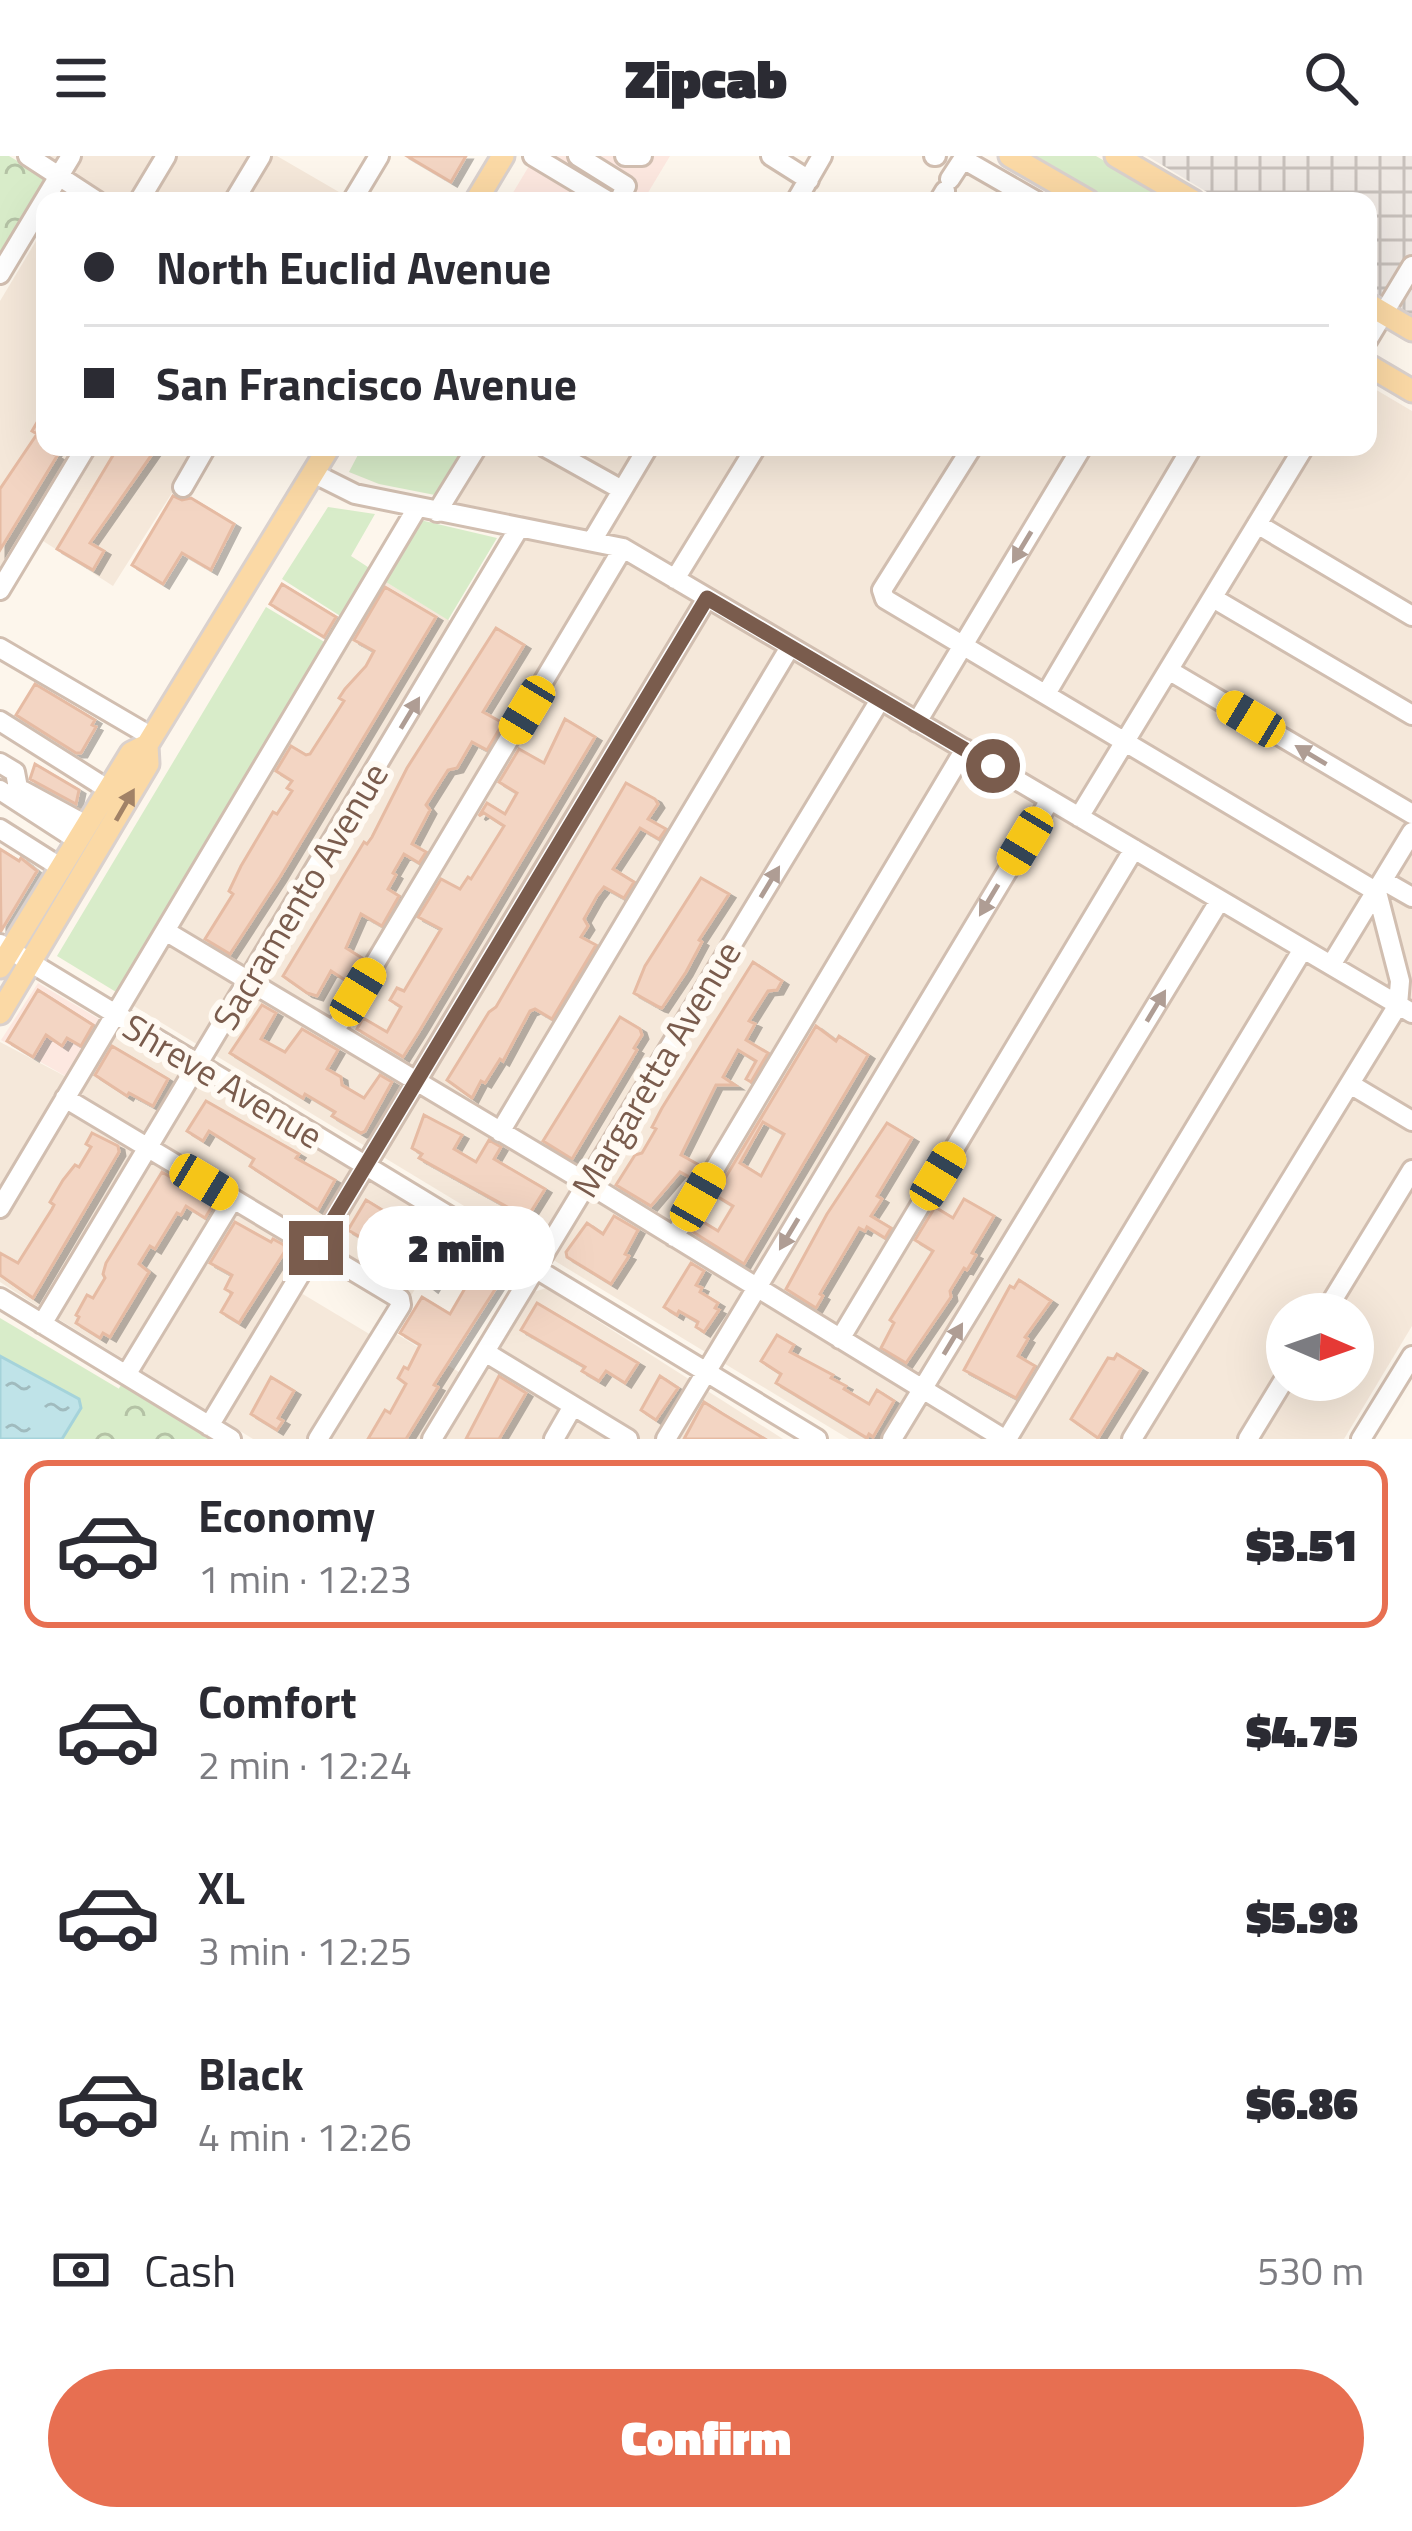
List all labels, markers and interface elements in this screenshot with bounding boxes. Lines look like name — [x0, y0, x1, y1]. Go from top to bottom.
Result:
text: Zipcab — [625, 37, 787, 119]
icon: menu — [48, 45, 114, 111]
icon: search — [1298, 45, 1364, 111]
text: North Euclid Avenue — [156, 233, 551, 301]
text: San Francisco Avenue — [156, 349, 577, 417]
one-way arrow — [1012, 530, 1033, 564]
car — [493, 670, 561, 750]
car — [1211, 685, 1291, 753]
one-way arrow — [399, 696, 420, 730]
route start — [966, 739, 1020, 793]
one-way arrow — [1294, 745, 1328, 766]
street label: Sacramento Avenue — [198, 752, 401, 1040]
one-way arrow — [114, 788, 135, 821]
car — [991, 801, 1059, 881]
one-way arrow — [759, 865, 780, 899]
one-way arrow — [980, 883, 1001, 917]
street label: Margaretta Avenue — [557, 930, 754, 1208]
car — [324, 952, 392, 1032]
one-way arrow — [1145, 989, 1166, 1023]
street label: Shreve Avenue — [113, 999, 334, 1162]
car — [904, 1136, 972, 1216]
car — [164, 1148, 244, 1216]
car — [664, 1157, 732, 1237]
callout: 2 min — [358, 1206, 556, 1290]
one-way arrow — [779, 1217, 800, 1251]
text: 2 min — [408, 1218, 504, 1277]
route end — [289, 1221, 343, 1275]
north arrow — [1266, 1293, 1374, 1401]
map controls — [1266, 1293, 1374, 1401]
one-way arrow — [942, 1322, 963, 1356]
text: Economy — [198, 1481, 375, 1549]
icon: car — [54, 1490, 162, 1598]
text: $3.51 — [1246, 1510, 1358, 1578]
text: 1 min · 12:23 — [198, 1549, 412, 1608]
text: Comfort — [198, 1667, 357, 1735]
icon: car — [54, 1676, 162, 1784]
text: $4.75 — [1246, 1696, 1358, 1764]
text: 2 min · 12:24 — [198, 1735, 412, 1794]
text: XL — [198, 1853, 245, 1921]
icon: car — [54, 1862, 162, 1970]
text: $5.98 — [1246, 1882, 1358, 1950]
text: 3 min · 12:25 — [198, 1921, 412, 1980]
text: Black — [198, 2039, 304, 2107]
icon: car — [54, 2048, 162, 2156]
text: $6.86 — [1246, 2068, 1358, 2136]
text: 4 min · 12:26 — [198, 2107, 412, 2166]
text: Cash — [144, 2236, 236, 2304]
icon: cash — [48, 2237, 114, 2303]
text: 530 m — [1257, 2241, 1364, 2300]
button: Confirm — [48, 2369, 1364, 2507]

